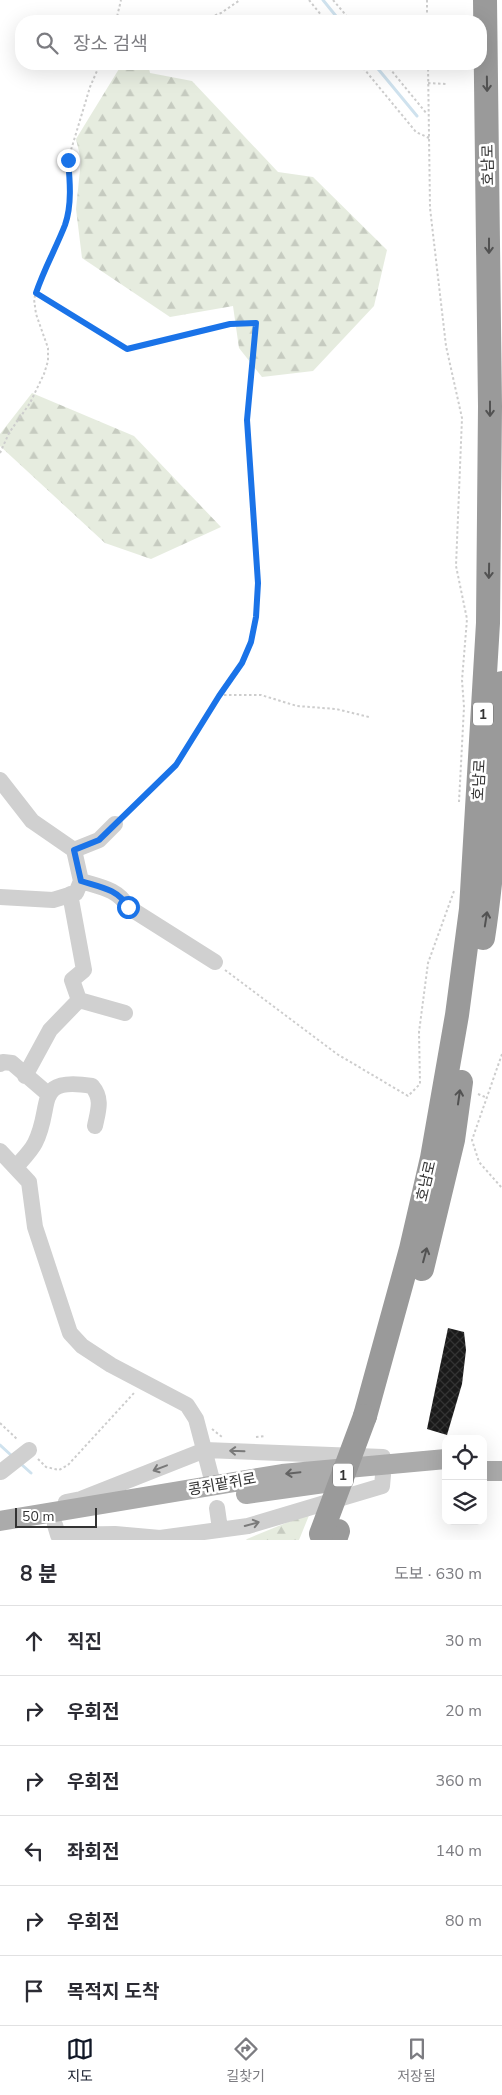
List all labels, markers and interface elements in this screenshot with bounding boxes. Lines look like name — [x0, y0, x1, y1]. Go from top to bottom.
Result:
search box — [15, 15, 487, 70]
icon: search — [33, 29, 61, 57]
text: 장소 검색 — [73, 31, 148, 57]
one-way arrow — [482, 75, 492, 91]
street label: 호남로 — [478, 144, 498, 186]
route end — [57, 149, 80, 172]
one-way arrow — [484, 238, 494, 254]
one-way arrow — [485, 400, 495, 416]
one-way arrow — [484, 562, 494, 579]
road number: 1 — [473, 702, 493, 726]
street label: 호남로 — [468, 759, 490, 801]
route start — [117, 896, 140, 919]
one-way arrow — [482, 911, 492, 927]
one-way arrow — [454, 1089, 464, 1105]
street label: 호남로 — [412, 1159, 440, 1203]
one-way arrow — [421, 1248, 431, 1264]
map controls — [442, 1435, 487, 1525]
button: locate — [442, 1435, 487, 1480]
one-way arrow — [230, 1446, 246, 1456]
one-way arrow — [153, 1463, 168, 1473]
road number: 1 — [333, 1464, 353, 1486]
street label: 콩쥐팥쥐로 — [186, 1468, 258, 1500]
one-way arrow — [285, 1468, 301, 1478]
button: layers — [442, 1480, 487, 1525]
scale bar — [15, 1505, 98, 1528]
text: 50 m — [22, 1507, 54, 1526]
one-way arrow — [243, 1519, 259, 1528]
text: 8 분 — [20, 1560, 58, 1588]
text: 도보 · 630 m — [394, 1563, 482, 1585]
icon: ahead — [20, 1627, 48, 1655]
text: 직진 — [67, 1629, 102, 1655]
text: 30 m — [445, 1630, 482, 1652]
icon: right — [20, 1697, 48, 1725]
text: 우회전 — [67, 1699, 119, 1725]
text: 20 m — [445, 1700, 482, 1722]
icon: right — [20, 1767, 48, 1795]
text: 우회전 — [67, 1769, 119, 1795]
text: 360 m — [435, 1770, 482, 1792]
icon: left — [20, 1837, 48, 1865]
text: 좌회전 — [67, 1839, 119, 1865]
text: 140 m — [435, 1840, 482, 1862]
icon: right — [20, 1907, 48, 1935]
text: 우회전 — [67, 1909, 119, 1935]
text: 80 m — [445, 1910, 482, 1932]
icon: arrive — [20, 1977, 48, 2005]
text: 목적지 도착 — [67, 1979, 160, 2005]
tab: 지도 — [66, 2035, 94, 2086]
tab: 길찾기 — [226, 2035, 265, 2086]
tab: 저장됨 — [397, 2035, 436, 2086]

